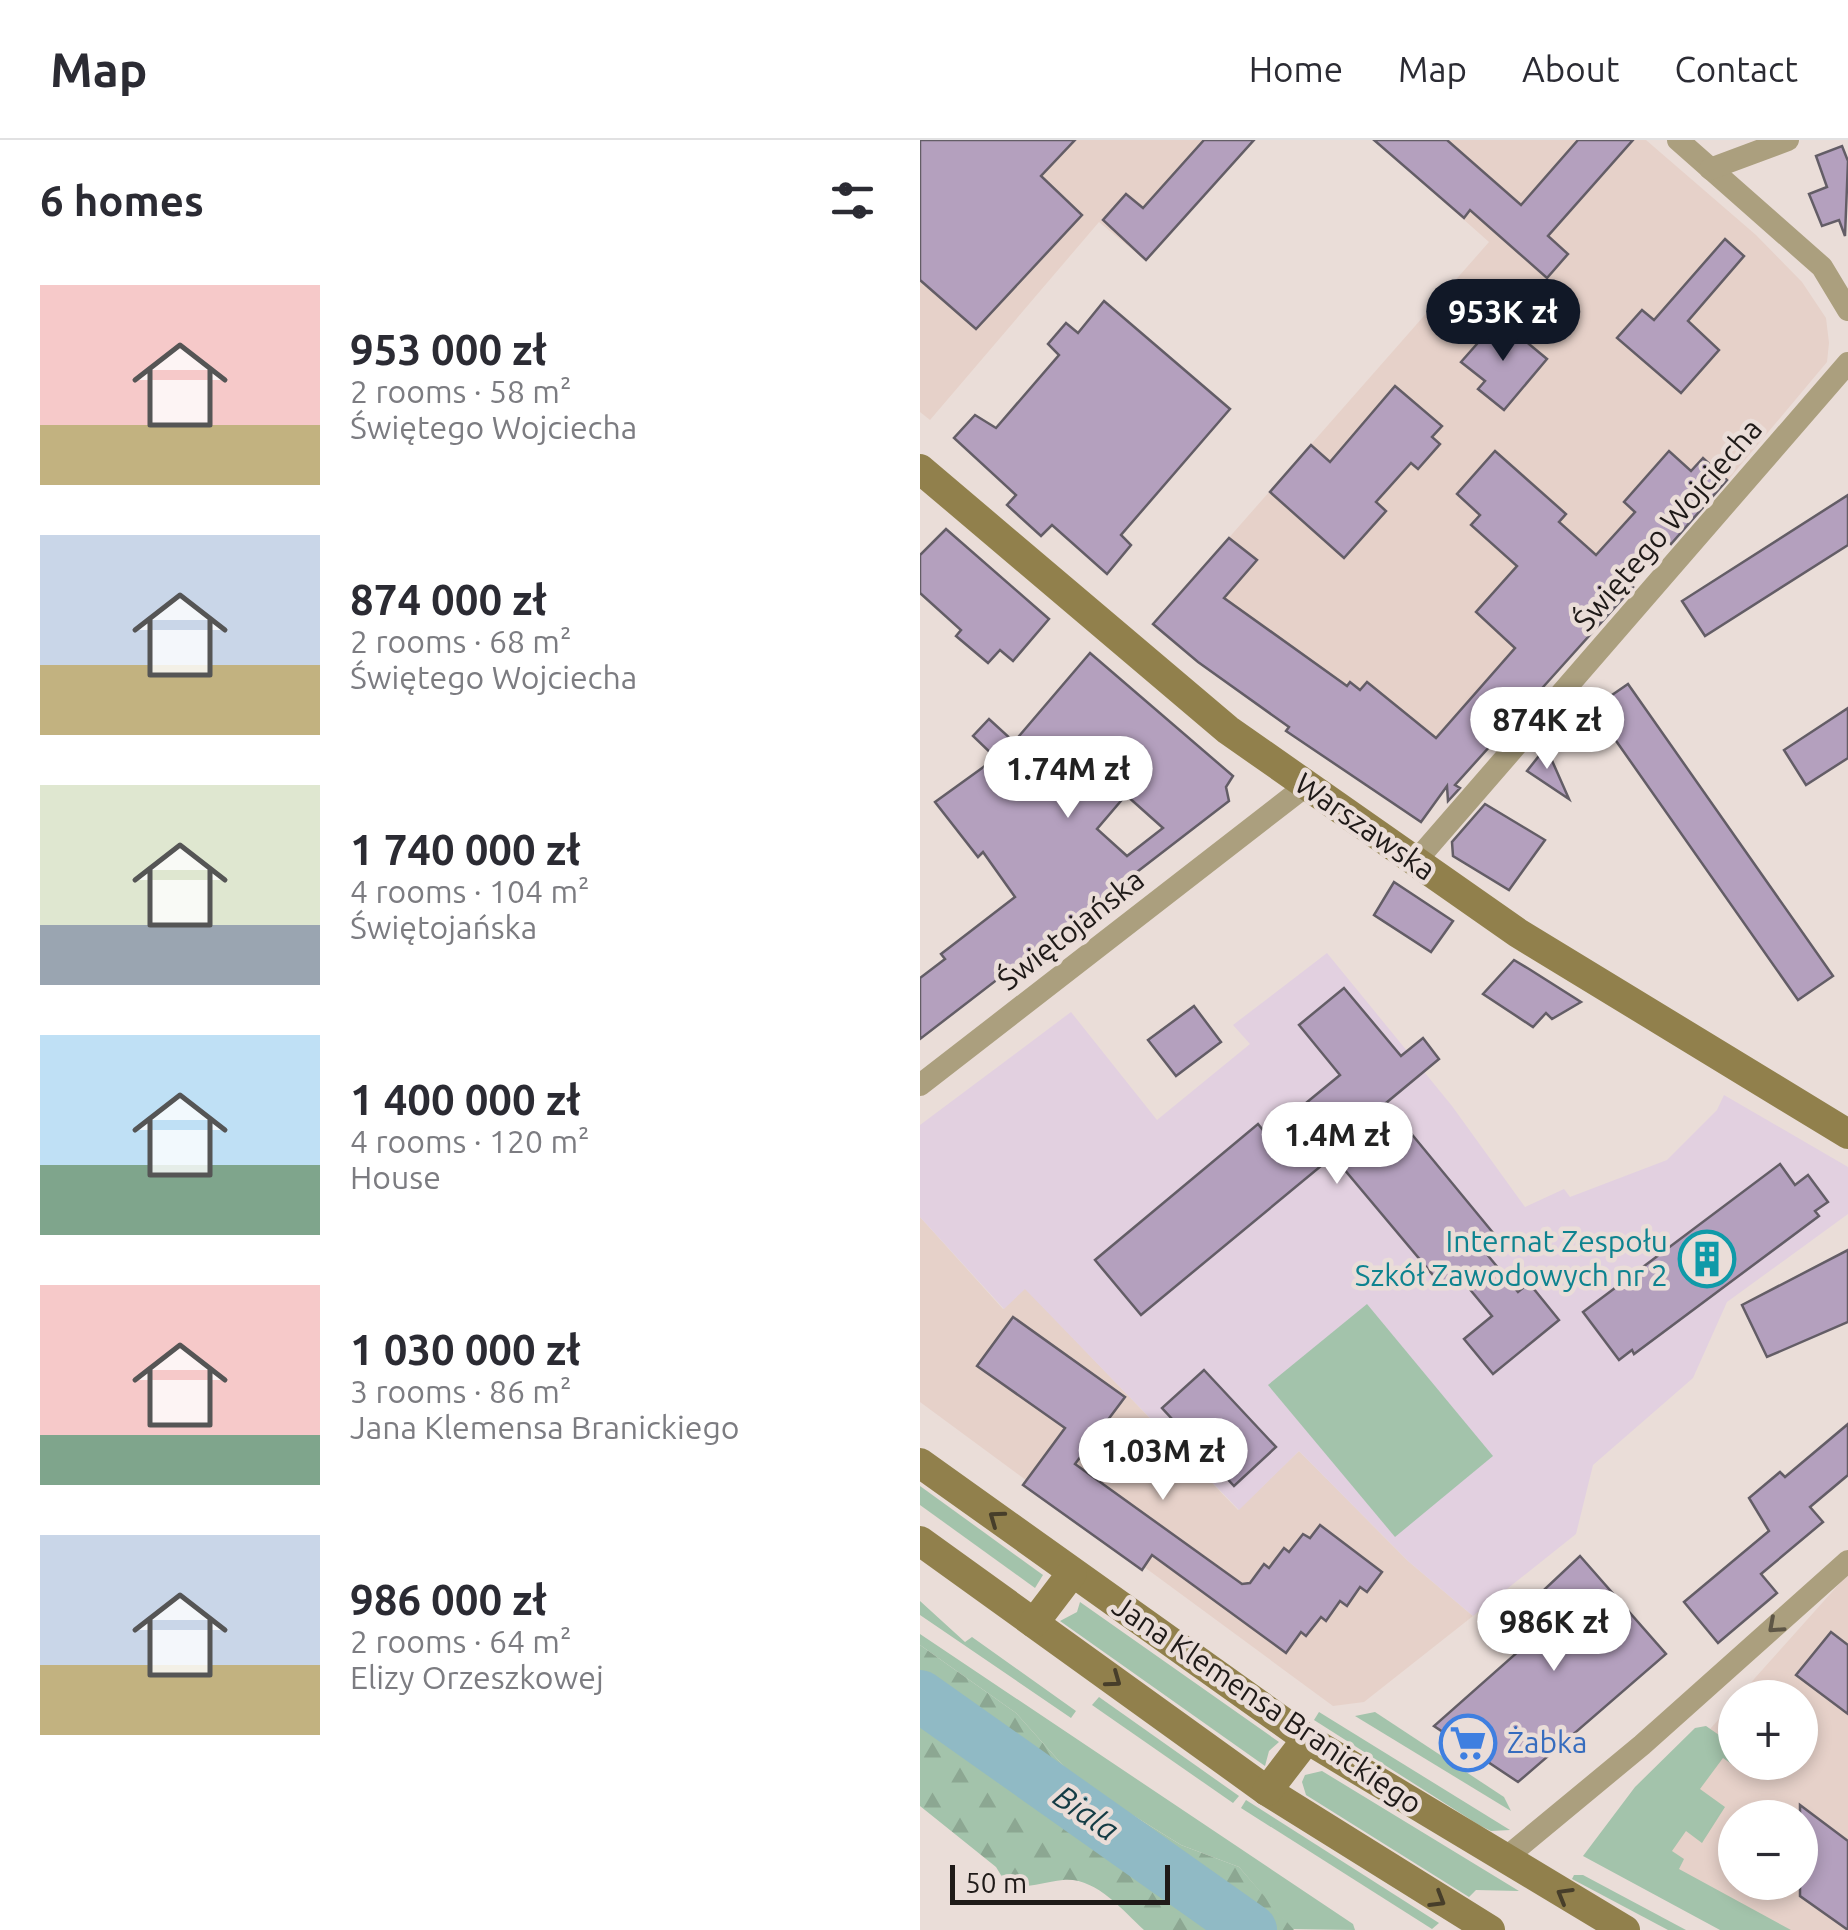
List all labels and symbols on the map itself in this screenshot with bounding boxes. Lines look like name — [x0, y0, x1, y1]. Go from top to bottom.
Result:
pin: 953K zł — [1411, 279, 1595, 364]
street label: Świętego Wojciecha — [1566, 412, 1768, 637]
pin: 874K zł — [1455, 687, 1639, 772]
pin: 1.74M zł — [965, 736, 1171, 821]
street label: Warszawska — [1289, 766, 1442, 887]
street label: Świętojańska — [991, 862, 1150, 997]
pin: 1.4M zł — [1245, 1102, 1429, 1187]
place label: Internat Zespołu Szkół Zawodowych nr 2 — [1355, 1224, 1668, 1292]
building icon: Internat Zespołu Szkół Zawodowych nr 2 — [1677, 1229, 1737, 1289]
pin: 1.03M zł — [1060, 1418, 1266, 1503]
one-way arrow — [989, 1512, 1007, 1530]
street label: Jana Klemensa Branickiego — [1107, 1588, 1428, 1820]
pin: 986K zł — [1462, 1589, 1646, 1674]
one-way arrow — [1768, 1614, 1787, 1632]
one-way arrow — [1102, 1668, 1121, 1686]
supermarket icon: Żabka — [1438, 1713, 1498, 1773]
place label: Żabka — [1507, 1725, 1588, 1759]
water label: Biala — [1047, 1777, 1126, 1847]
scale bar — [950, 1860, 1170, 1904]
one-way arrow — [1557, 1887, 1575, 1907]
one-way arrow — [1427, 1888, 1445, 1907]

